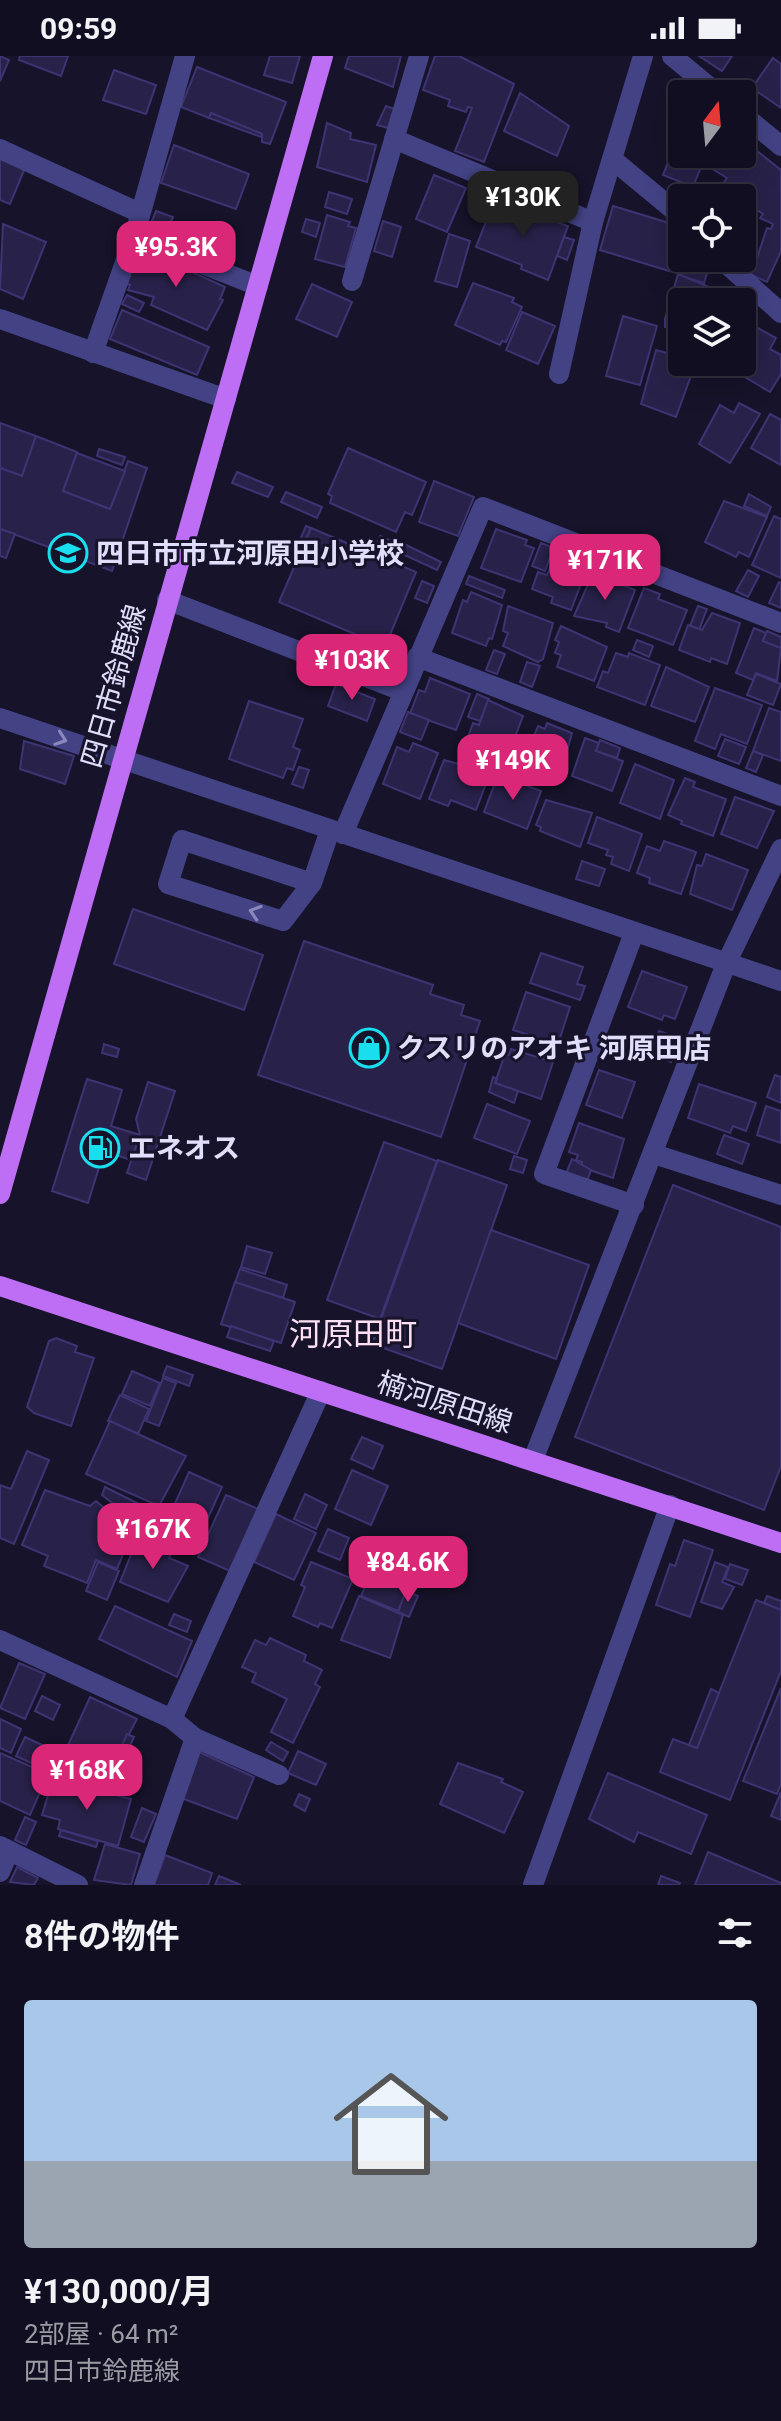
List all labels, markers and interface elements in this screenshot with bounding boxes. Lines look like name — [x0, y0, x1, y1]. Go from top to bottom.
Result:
text: 09:59 — [40, 11, 117, 46]
north arrow — [668, 80, 756, 168]
map controls — [668, 80, 756, 376]
pin: ¥130K — [467, 171, 579, 239]
text: ¥130K — [485, 182, 561, 212]
button: locate — [668, 184, 756, 272]
pin: ¥95.3K — [111, 221, 241, 289]
text: ¥95.3K — [135, 232, 217, 262]
button: layers — [668, 288, 756, 376]
school or university icon: 四日市市立河原田小学校 — [47, 532, 89, 574]
pin: ¥171K — [549, 534, 661, 602]
place label: 四日市市立河原田小学校 — [96, 537, 404, 570]
text: ¥171K — [567, 545, 643, 575]
street label: 四日市鈴鹿線 — [74, 601, 152, 771]
pin: ¥103K — [296, 634, 408, 702]
text: ¥103K — [314, 645, 390, 675]
one-way arrow — [53, 730, 67, 746]
pin: ¥149K — [457, 734, 569, 802]
text: ¥149K — [475, 745, 551, 775]
one-way arrow — [248, 905, 262, 921]
shop icon: クスリのアオキ 河原田店 — [348, 1027, 390, 1069]
place label: クスリのアオキ 河原田店 — [397, 1032, 711, 1065]
fuel station icon: エネオス — [79, 1127, 121, 1169]
place label: エネオス — [128, 1132, 240, 1165]
district label: 河原田町 — [289, 1315, 417, 1353]
street label: 楠河原田線 — [373, 1365, 517, 1440]
pin: ¥167K — [97, 1503, 209, 1571]
text: ¥167K — [115, 1514, 191, 1544]
pin: ¥84.6K — [343, 1536, 473, 1604]
text: ¥84.6K — [367, 1547, 449, 1577]
pin: ¥168K — [31, 1744, 143, 1812]
text: ¥168K — [49, 1755, 125, 1785]
icon: filters — [713, 1911, 757, 1955]
text: 8件の物件 — [24, 1916, 180, 1956]
icon: home — [319, 2052, 463, 2196]
text: ¥130,000/月 — [24, 2271, 214, 2311]
text: 2部屋 · 64 m² — [24, 2319, 178, 2349]
text: 四日市鈴鹿線 — [24, 2356, 180, 2386]

